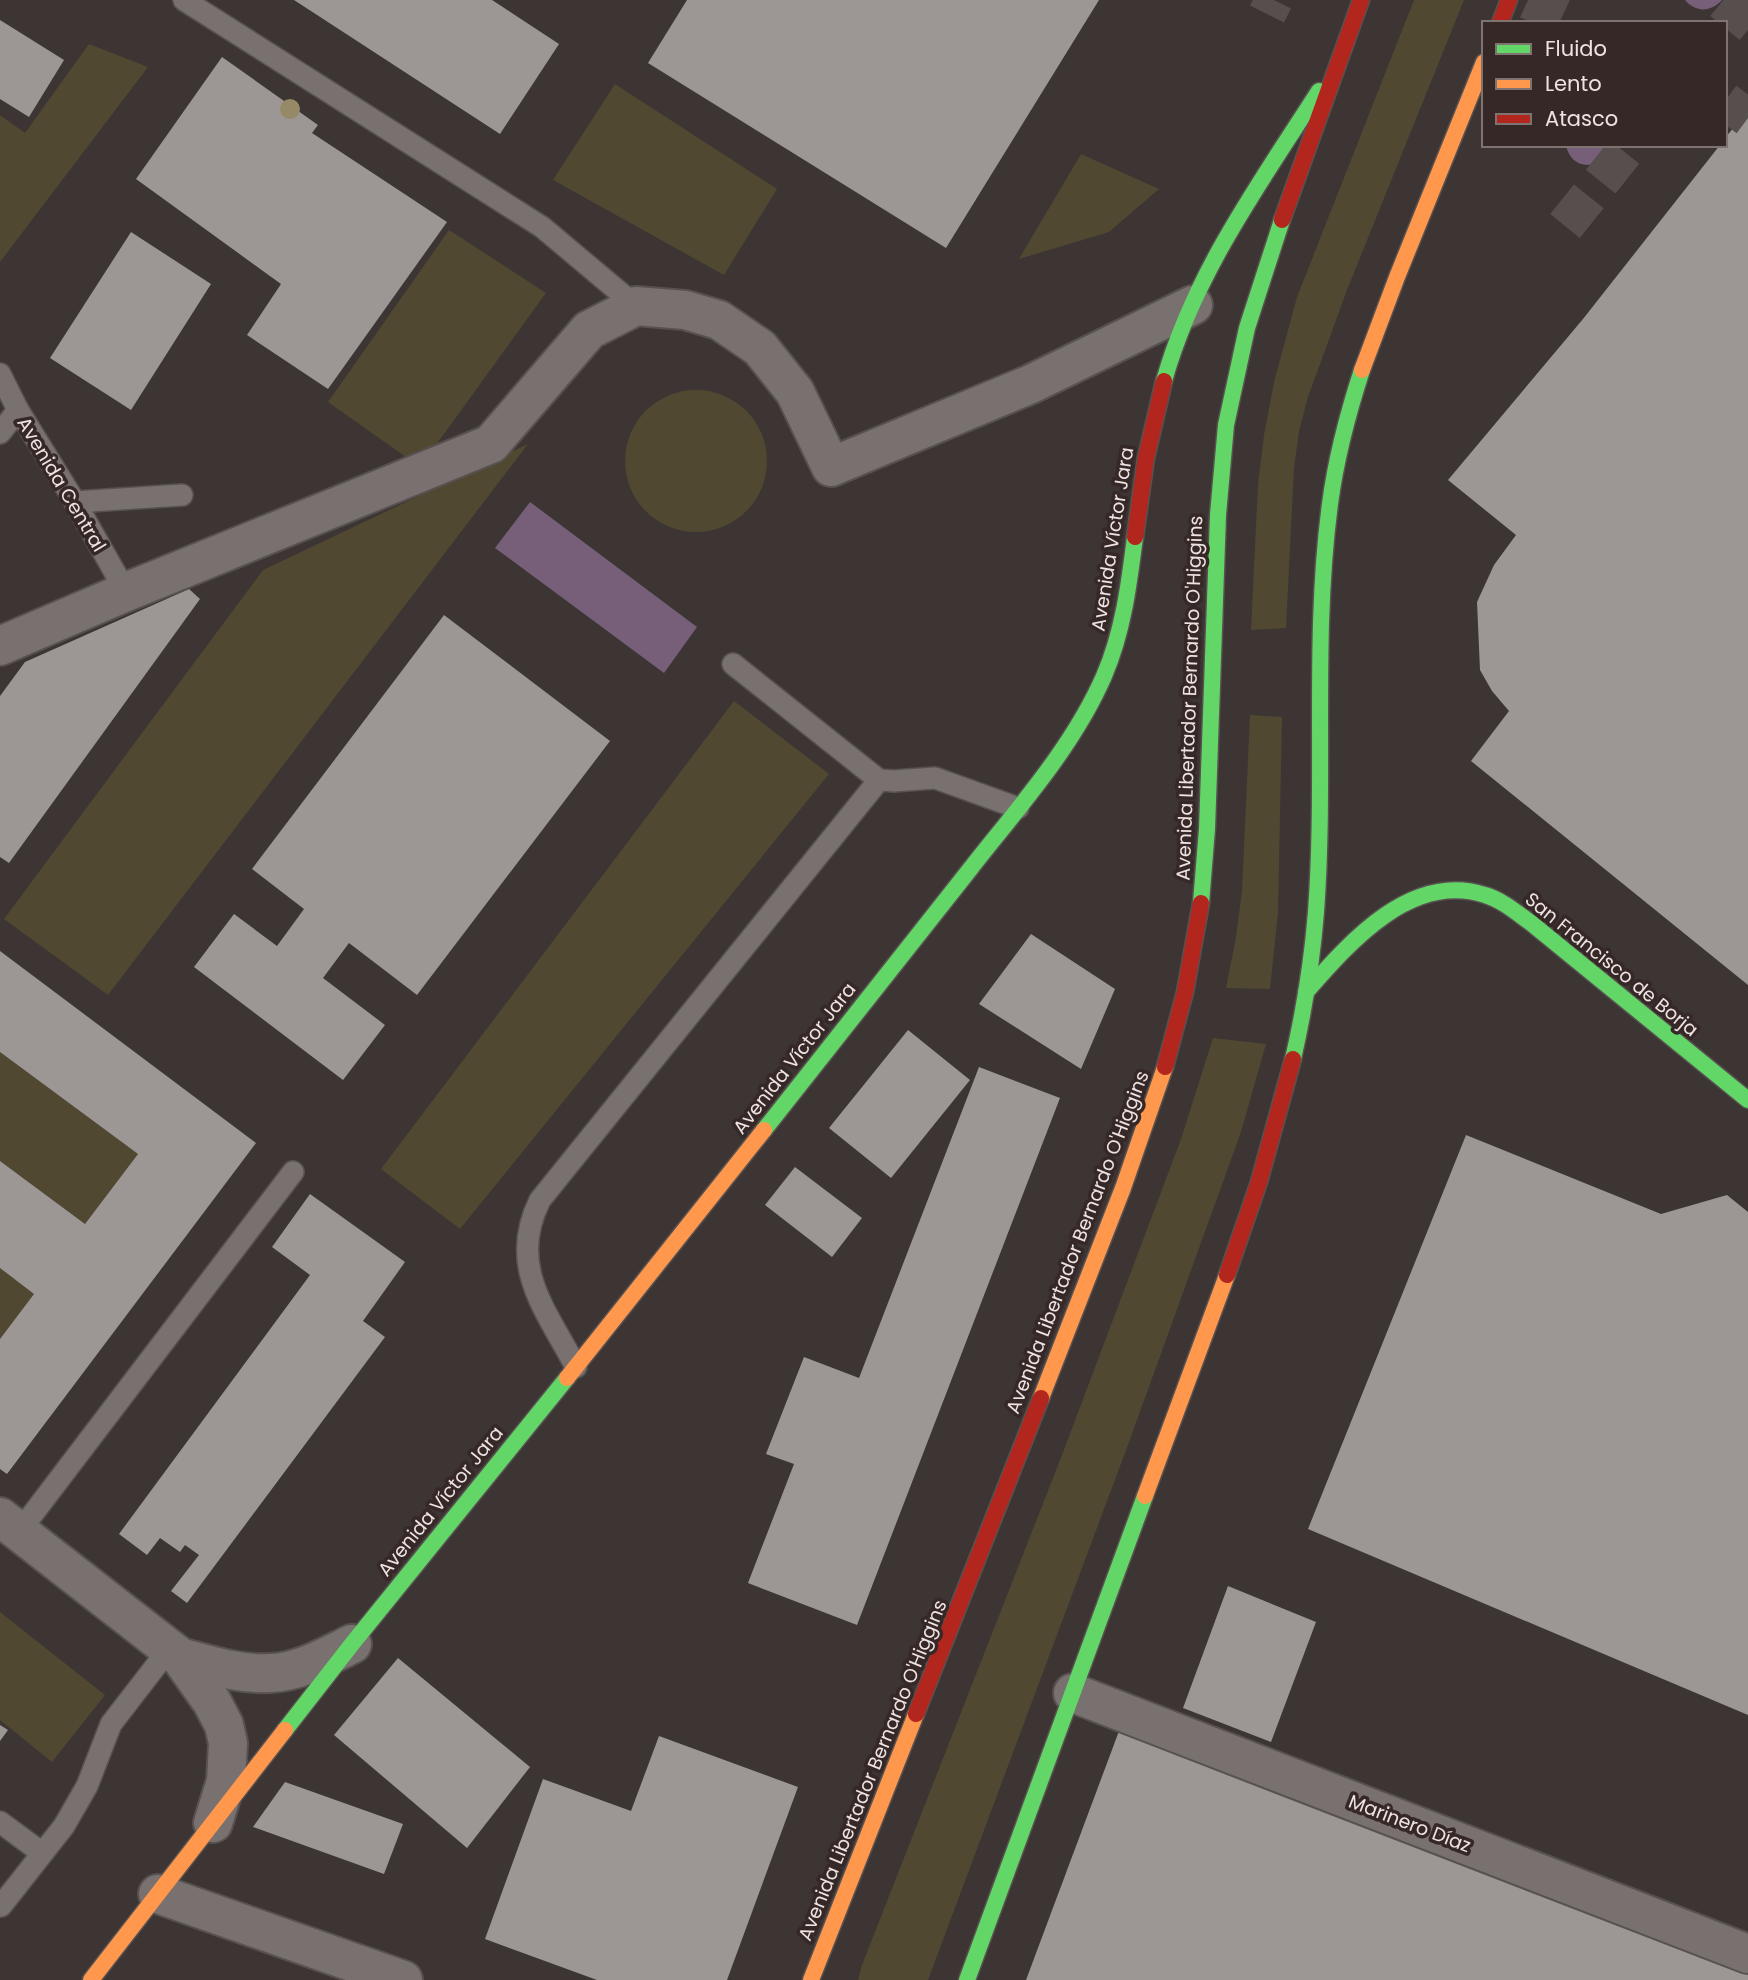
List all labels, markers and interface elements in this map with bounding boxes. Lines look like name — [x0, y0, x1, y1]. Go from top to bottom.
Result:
legend — [1482, 21, 1727, 147]
text: Fluido — [1545, 34, 1607, 63]
text: Lento — [1545, 69, 1602, 98]
text: Atasco — [1545, 104, 1618, 133]
street label: Avenida Central — [11, 412, 113, 557]
street label: Avenida Víctor Jara — [1085, 445, 1140, 633]
street label: Avenida Libertador Bernardo O'Higgins — [1170, 515, 1209, 881]
street label: San Francisco de Borja — [1519, 886, 1704, 1043]
street label: Avenida Víctor Jara — [727, 977, 862, 1140]
street label: Avenida Libertador Bernardo O'Higgins — [999, 1067, 1156, 1418]
street label: Avenida Víctor Jara — [371, 1421, 509, 1582]
street label: Avenida Libertador Bernardo O'Higgins — [792, 1596, 953, 1945]
street label: Marinero Díaz — [1345, 1788, 1475, 1859]

